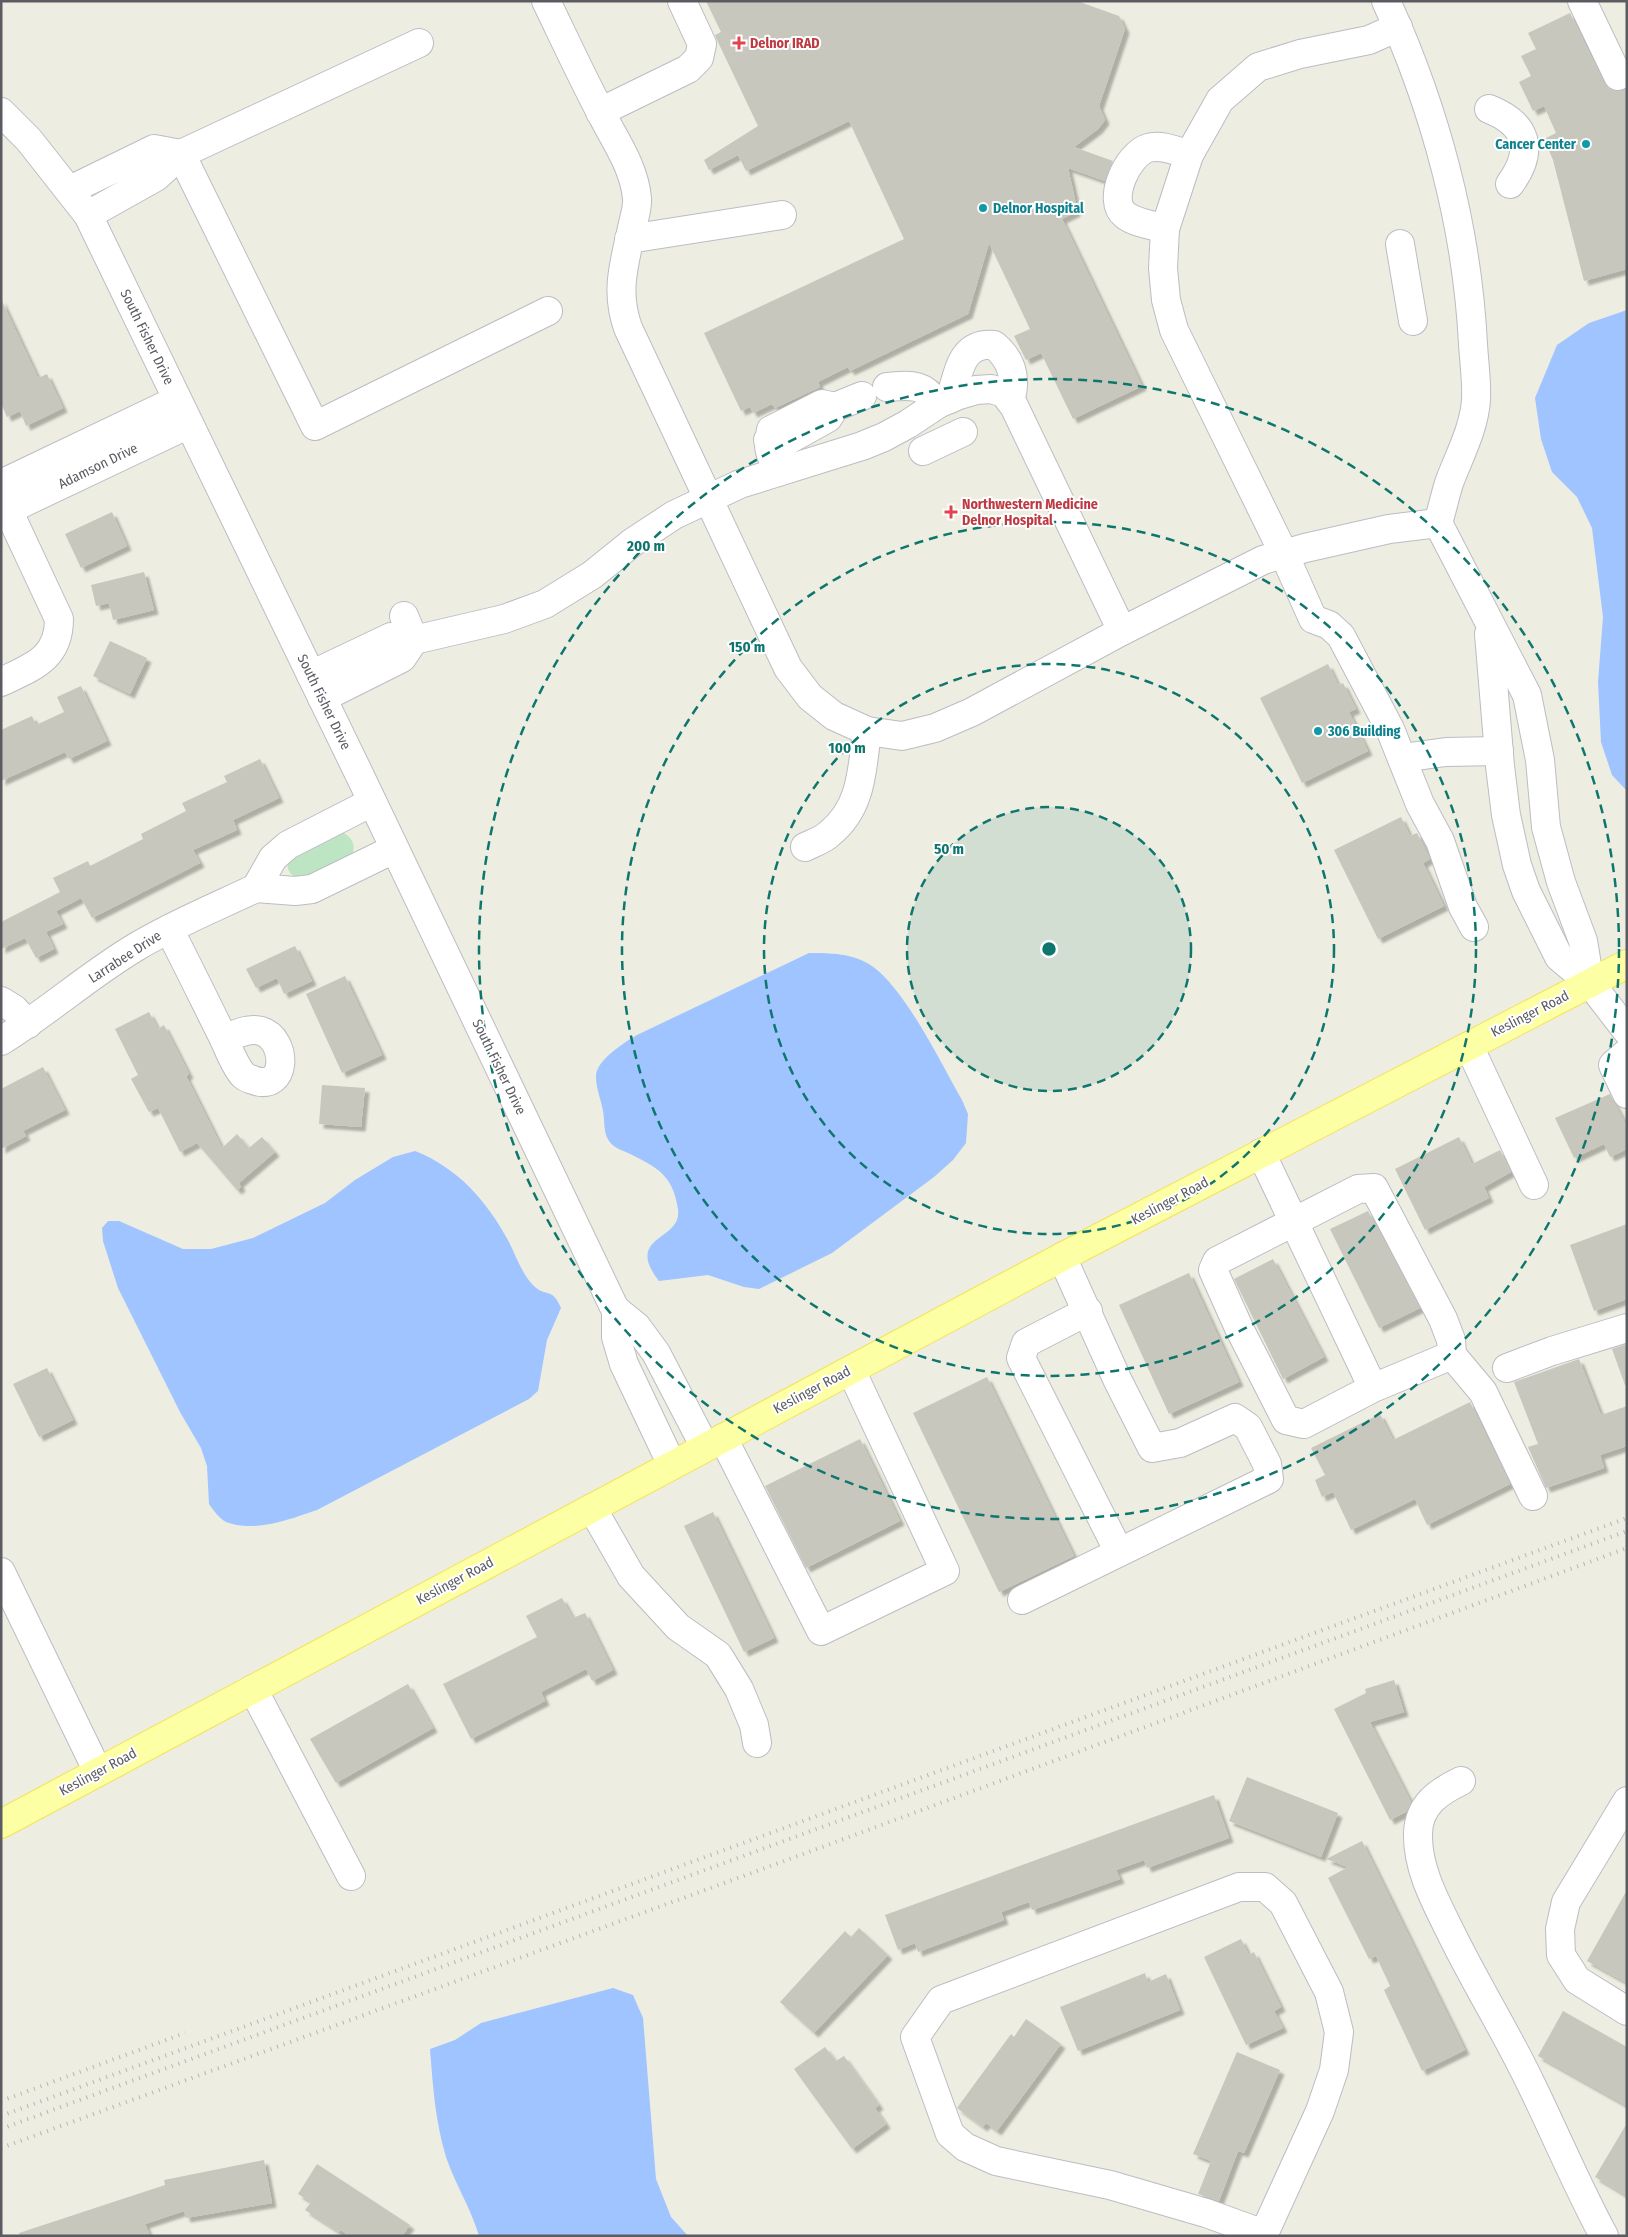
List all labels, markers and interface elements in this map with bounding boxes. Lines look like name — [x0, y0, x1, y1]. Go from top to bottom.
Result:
place label: Delnor IRAD — [750, 35, 820, 52]
marker: Delnor IRAD — [732, 36, 746, 50]
place label: Cancer Center — [1495, 136, 1577, 153]
marker: Cancer Center — [1580, 138, 1592, 150]
place label: Delnor Hospital — [993, 200, 1084, 217]
marker: Delnor Hospital — [977, 202, 989, 214]
street label: South Fisher Drive — [117, 286, 178, 388]
street label: Adamson Drive — [56, 439, 141, 493]
place label: Northwestern Medicine Delnor Hospital — [962, 496, 1098, 529]
marker: Northwestern Medicine Delnor Hospital — [944, 505, 958, 519]
text: 200 m — [626, 537, 665, 555]
text: 150 m — [729, 638, 765, 656]
street label: South Fisher Drive — [294, 651, 355, 753]
place label: 306 Building — [1327, 723, 1401, 740]
marker: 306 Building — [1312, 725, 1324, 737]
text: 100 m — [828, 739, 866, 757]
text: 50 m — [934, 840, 964, 858]
street label: Larrabee Drive — [85, 927, 165, 987]
centre of rings — [1040, 940, 1058, 958]
street label: Keslinger Road — [1488, 987, 1572, 1041]
street label: South Fisher Drive — [469, 1016, 530, 1118]
street label: Keslinger Road — [1128, 1173, 1212, 1229]
street label: Keslinger Road — [770, 1362, 854, 1418]
street label: Keslinger Road — [413, 1553, 497, 1609]
street label: Keslinger Road — [56, 1744, 140, 1800]

